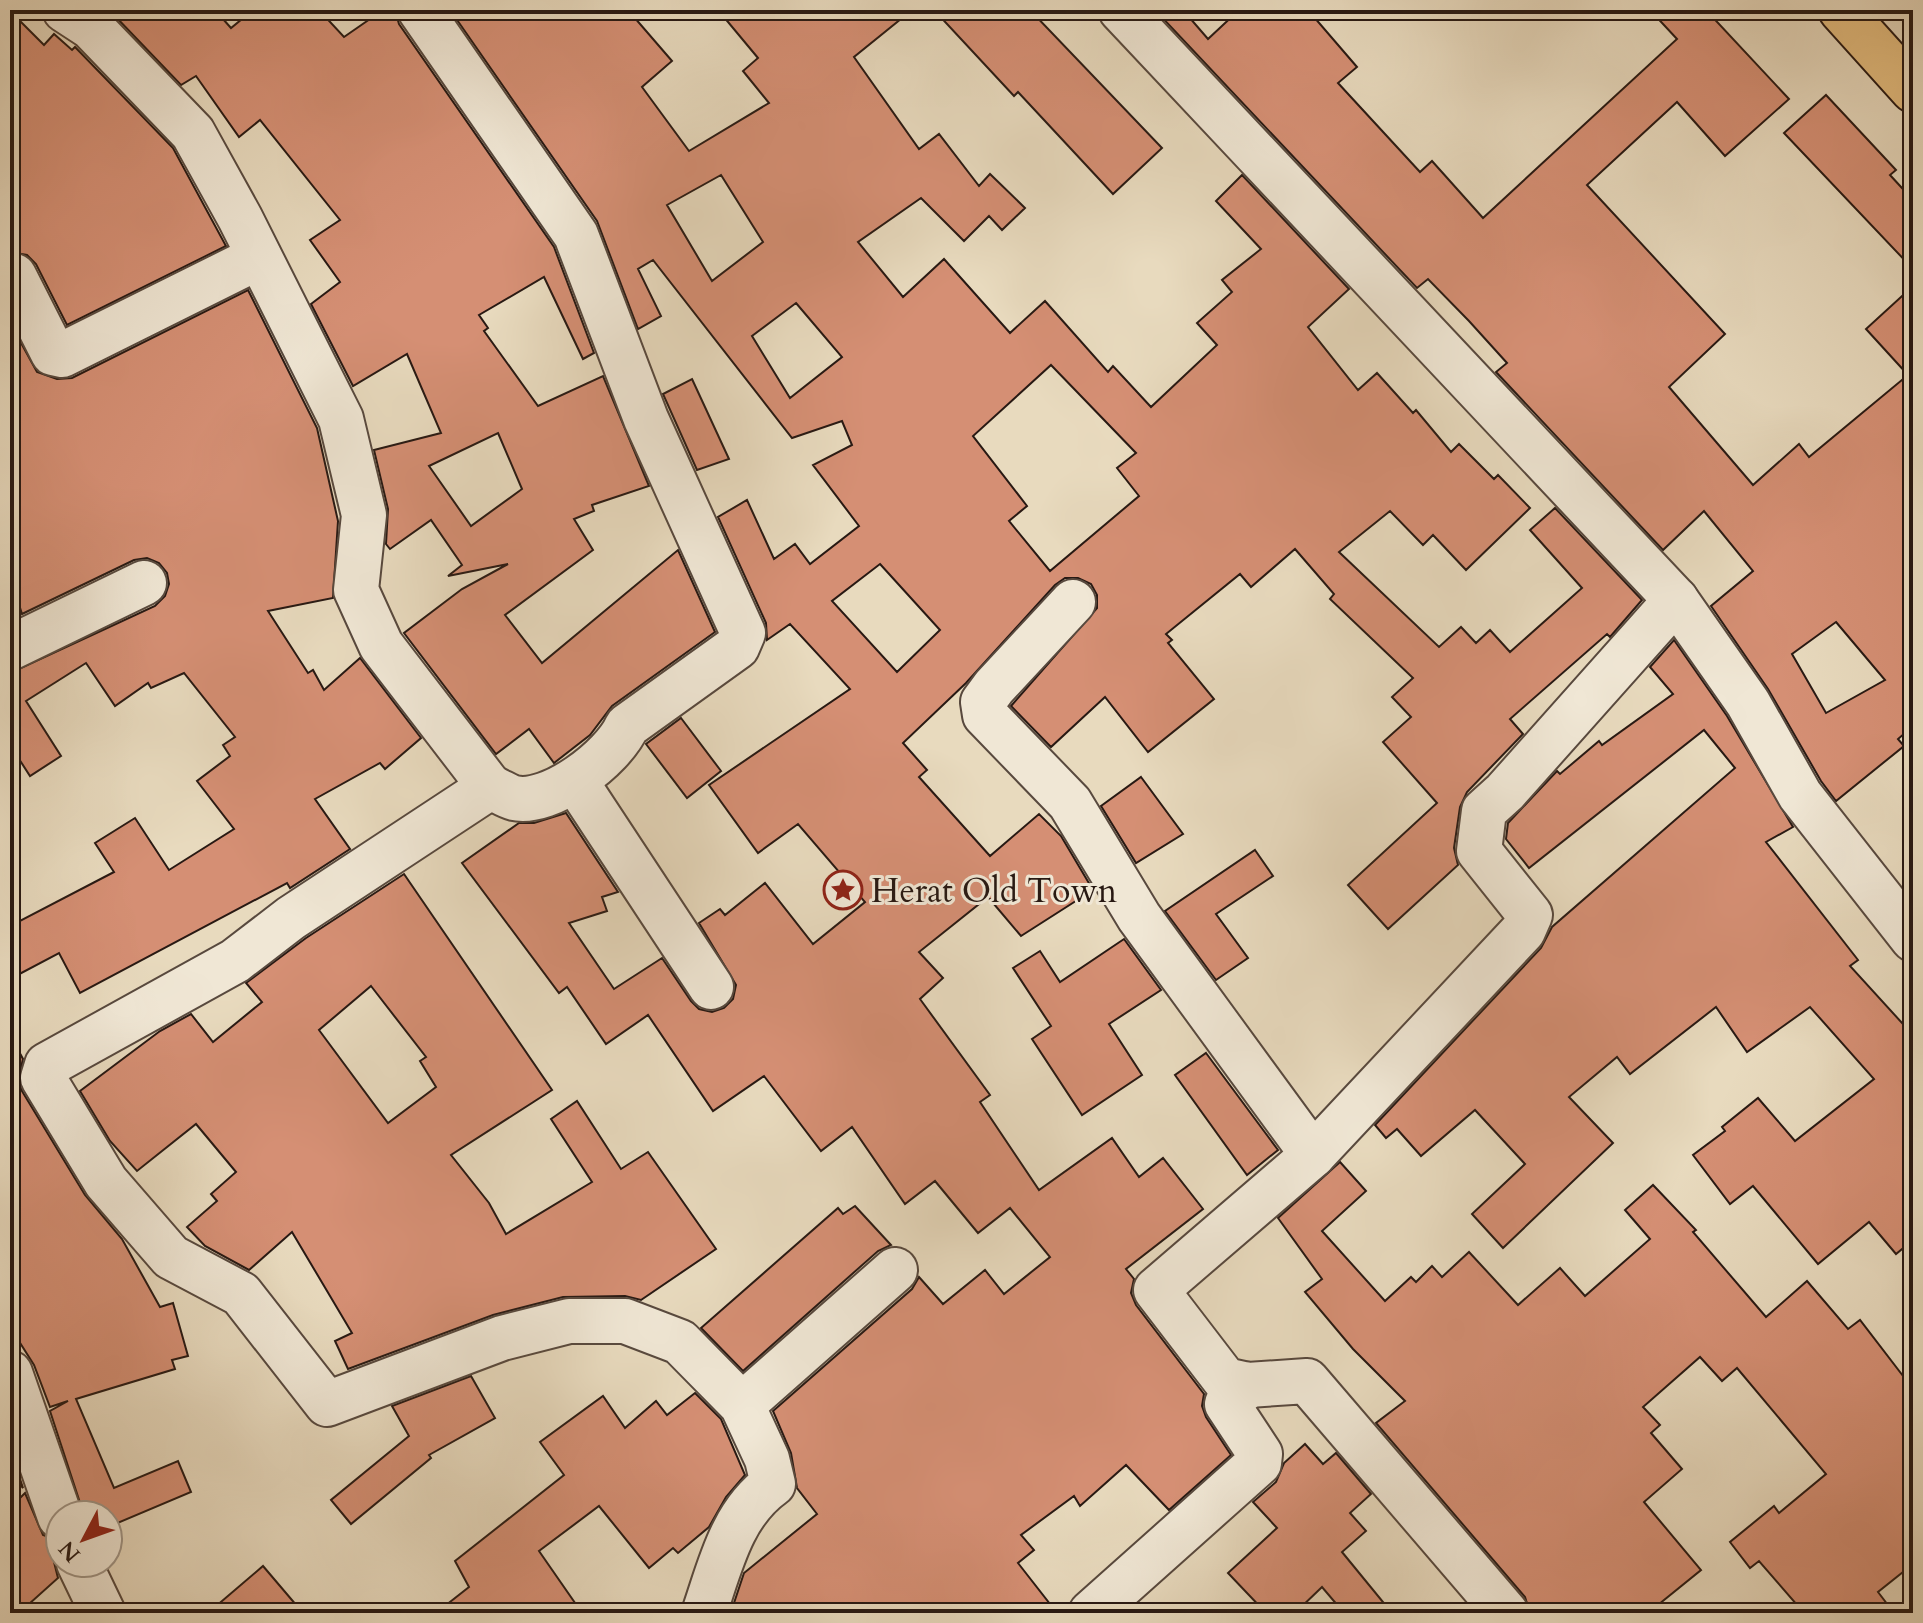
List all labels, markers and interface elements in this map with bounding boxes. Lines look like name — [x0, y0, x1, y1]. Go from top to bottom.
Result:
place label: Herat Old Town — [871, 868, 1117, 914]
place icon: Herat Old Town — [822, 869, 864, 911]
north arrow — [44, 1499, 124, 1579]
text: N — [52, 1534, 87, 1569]

